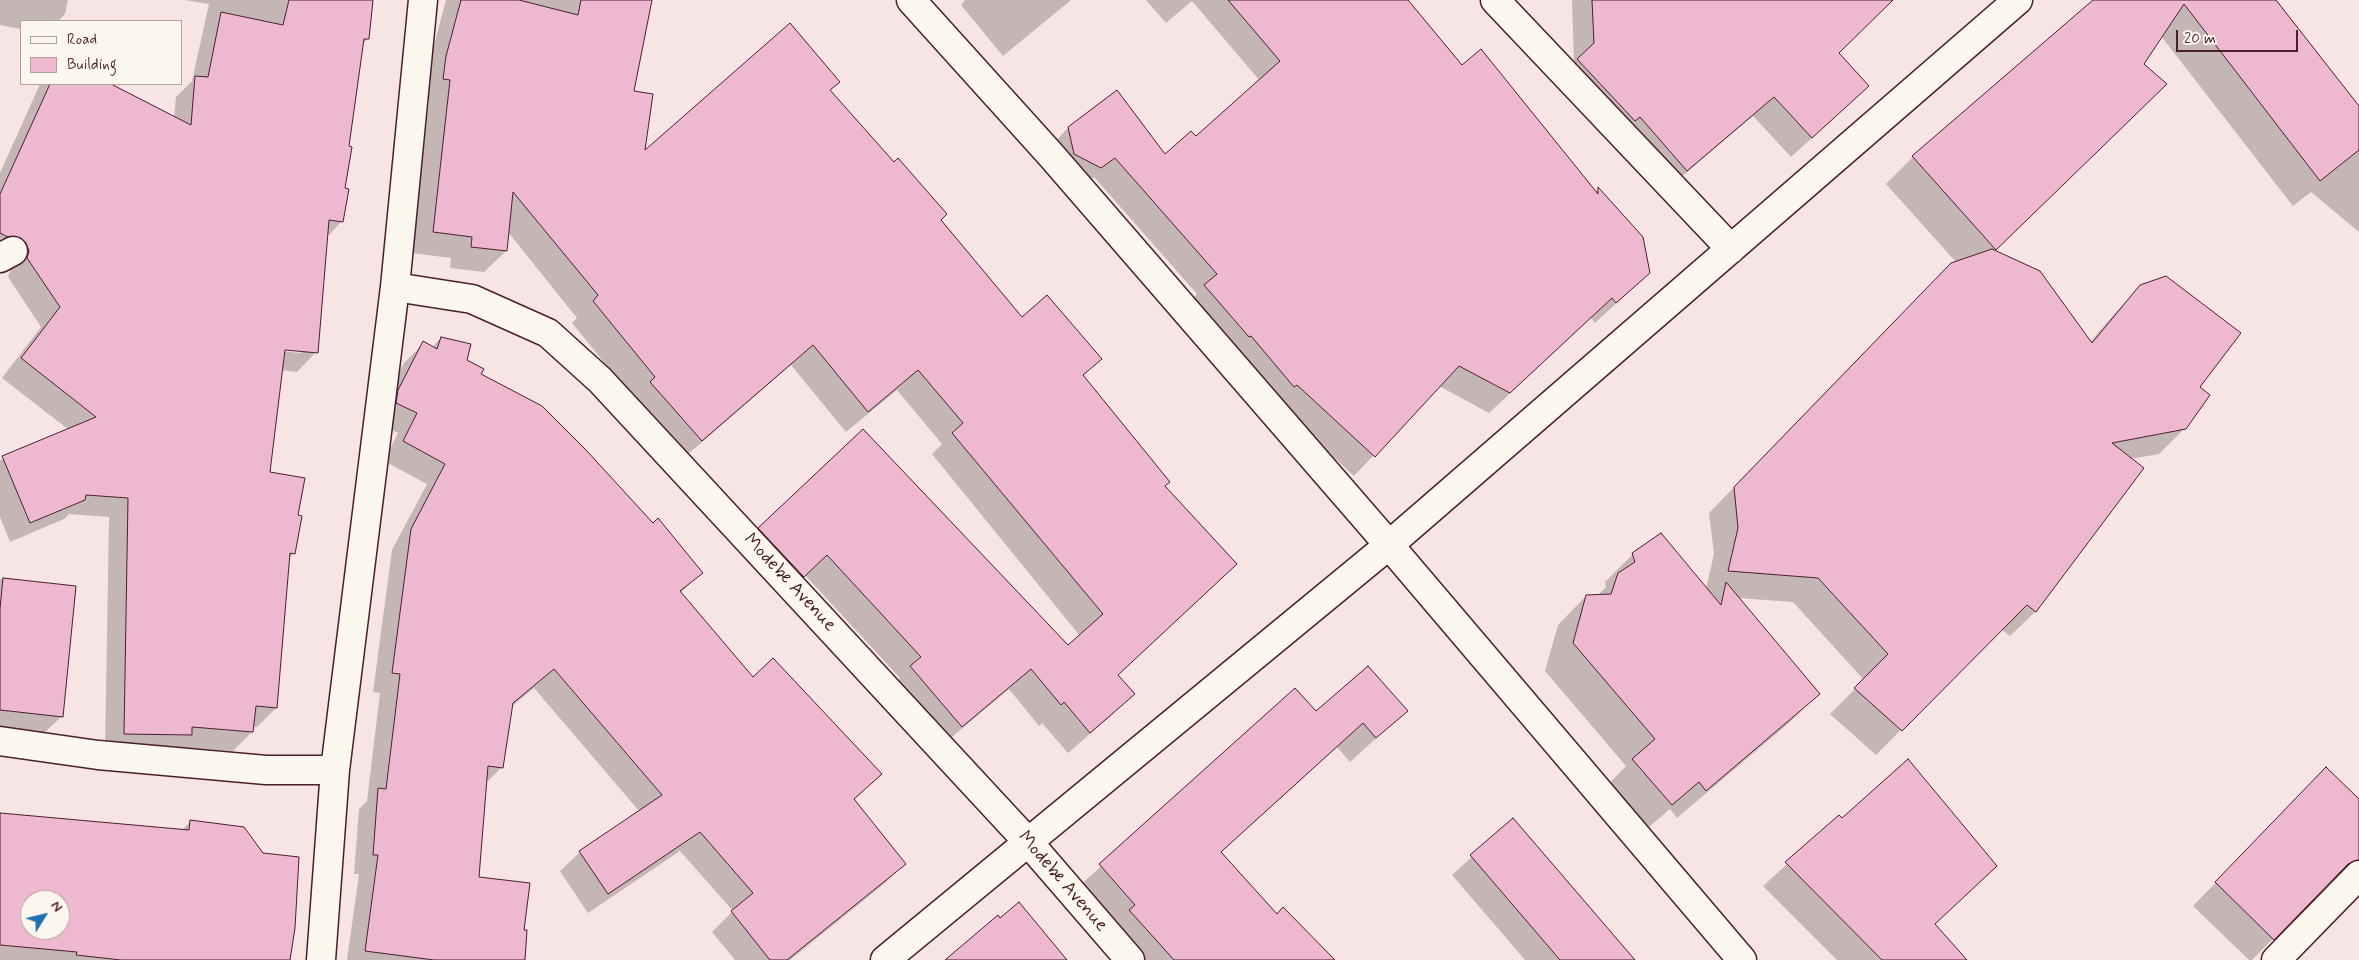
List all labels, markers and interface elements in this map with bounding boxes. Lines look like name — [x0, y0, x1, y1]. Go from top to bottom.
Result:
legend — [20, 20, 182, 85]
scale bar — [2179, 20, 2302, 52]
text: 20 m — [2184, 29, 2216, 49]
text: Road — [67, 30, 97, 50]
text: Building — [67, 55, 117, 75]
street label: Modebe Avenue — [738, 529, 840, 637]
street label: Modebe Avenue — [1012, 827, 1112, 937]
north arrow — [20, 890, 70, 940]
text: N — [46, 898, 66, 916]

